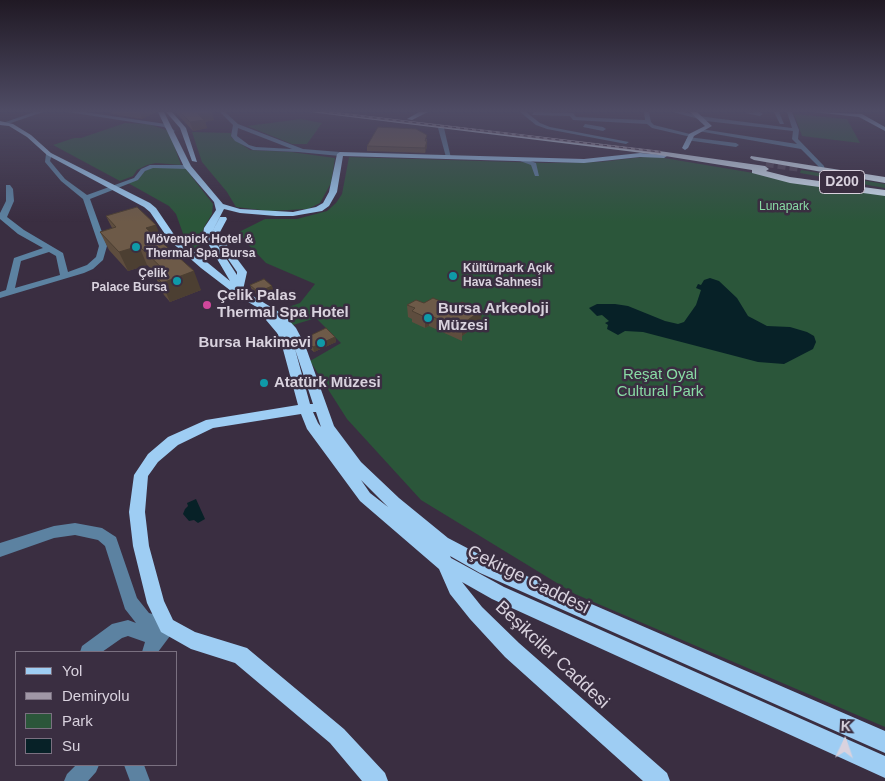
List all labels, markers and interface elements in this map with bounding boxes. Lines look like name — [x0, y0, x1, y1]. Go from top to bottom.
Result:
road number: D200 — [820, 170, 864, 193]
park label: Lunapark — [759, 200, 809, 214]
place label: Mövenpick Hotel & Thermal Spa Bursa — [146, 233, 255, 261]
marker: Mövenpick Hotel & Thermal Spa Bursa — [130, 241, 142, 253]
place label: Kültürpark Açık Hava Sahnesi — [463, 262, 552, 290]
place label: Çelik Palace Bursa — [92, 267, 167, 295]
marker: Kültürpark Açık Hava Sahnesi — [447, 270, 459, 282]
marker: Çelik Palace Bursa — [171, 275, 183, 287]
place label: Çelik Palas Thermal Spa Hotel — [217, 287, 349, 322]
marker: Çelik Palas Thermal Spa Hotel — [201, 299, 213, 311]
place label: Bursa Arkeoloji Müzesi — [438, 300, 549, 335]
marker: Bursa Arkeoloji Müzesi — [422, 312, 434, 324]
place label: Bursa Hakimevi — [198, 334, 311, 352]
marker: Bursa Hakimevi — [315, 337, 327, 349]
park label: Reşat Oyal Cultural Park — [617, 366, 703, 401]
place label: Atatürk Müzesi — [274, 374, 381, 392]
marker: Atatürk Müzesi — [258, 377, 270, 389]
street label: Çekirge Caddesi — [463, 541, 593, 619]
street label: Beşikciler Caddesi — [490, 597, 614, 713]
legend — [15, 651, 178, 766]
text: Yol — [62, 662, 82, 679]
text: Demiryolu — [62, 687, 130, 704]
text: Park — [62, 712, 93, 729]
north arrow — [820, 716, 870, 766]
text: K — [840, 718, 851, 734]
text: Su — [62, 737, 80, 754]

